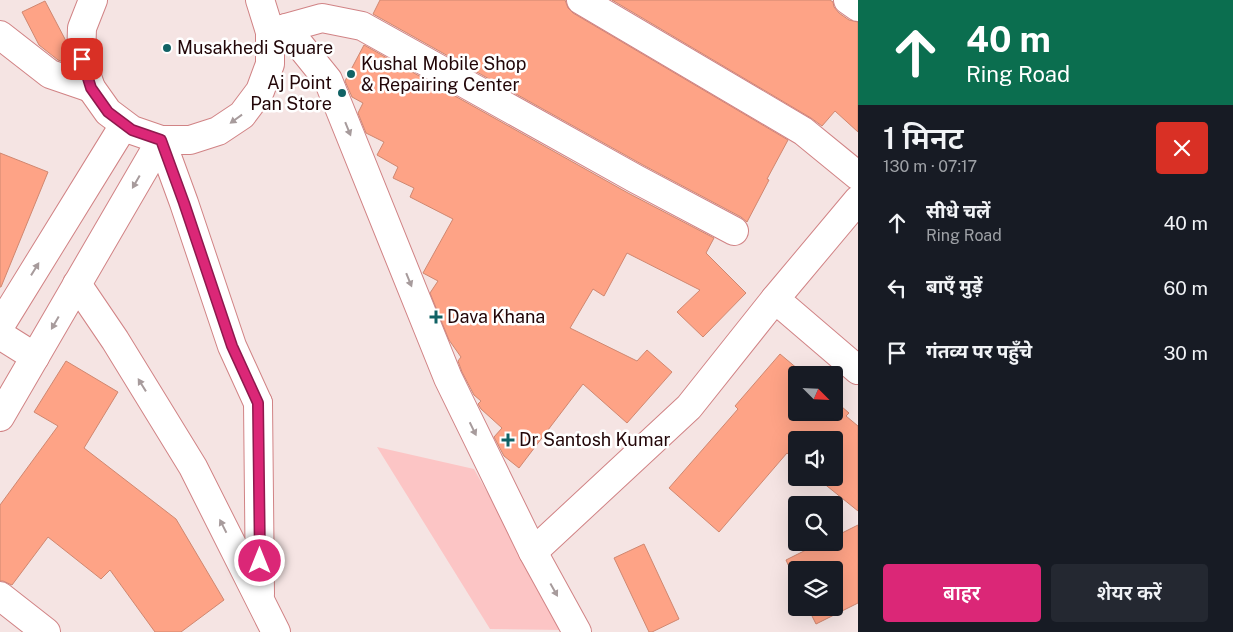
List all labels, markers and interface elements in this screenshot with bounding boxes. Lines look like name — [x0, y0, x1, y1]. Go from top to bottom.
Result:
text: 40 m — [966, 19, 1051, 60]
icon: ahead — [883, 20, 948, 85]
place label: Musakhedi Square — [177, 37, 333, 58]
pin — [61, 38, 103, 80]
marker: Musakhedi Square — [161, 42, 173, 54]
icon: arrive — [68, 45, 96, 73]
place label: Kushal Mobile Shop & Repairing Center — [361, 53, 527, 95]
text: Ring Road — [966, 61, 1070, 87]
marker: Kushal Mobile Shop & Repairing Center — [345, 68, 357, 80]
place label: Aj Point Pan Store — [250, 72, 332, 114]
marker: Aj Point Pan Store — [336, 87, 348, 99]
one-way arrow — [229, 114, 243, 124]
text: 1 मिनट — [883, 120, 963, 156]
one-way arrow — [344, 122, 352, 137]
button: close — [1156, 122, 1208, 174]
text: 130 m · 07:17 — [883, 157, 977, 176]
one-way arrow — [132, 176, 141, 189]
text: सीधे चलें — [926, 200, 990, 222]
icon: ahead — [883, 209, 911, 237]
text: 40 m — [1163, 212, 1208, 234]
text: Ring Road — [926, 226, 1002, 245]
one-way arrow — [30, 263, 39, 276]
one-way arrow — [405, 273, 413, 287]
icon: left — [883, 274, 911, 302]
text: बाएँ मुड़ें — [926, 275, 982, 297]
text: 60 m — [1164, 277, 1208, 299]
place label: Dava Khana — [447, 306, 545, 327]
marker: Dava Khana — [429, 310, 443, 324]
one-way arrow — [50, 316, 59, 329]
icon: arrive — [883, 339, 911, 367]
text: गंतव्य पर पहुँचे — [926, 340, 1032, 362]
text: 30 m — [1163, 342, 1208, 364]
north arrow — [788, 366, 842, 421]
map controls — [788, 366, 843, 616]
one-way arrow — [138, 378, 147, 391]
one-way arrow — [469, 422, 477, 436]
place label: Dr Santosh Kumar — [519, 429, 670, 450]
button: sound — [788, 431, 843, 486]
marker: Dr Santosh Kumar — [501, 433, 515, 447]
button: search — [788, 496, 843, 551]
one-way arrow — [219, 519, 227, 533]
position arrow — [233, 534, 285, 586]
button: layers — [788, 561, 843, 616]
button: बाहर — [883, 564, 1041, 622]
button: शेयर करें — [1051, 564, 1208, 622]
one-way arrow — [550, 583, 558, 597]

